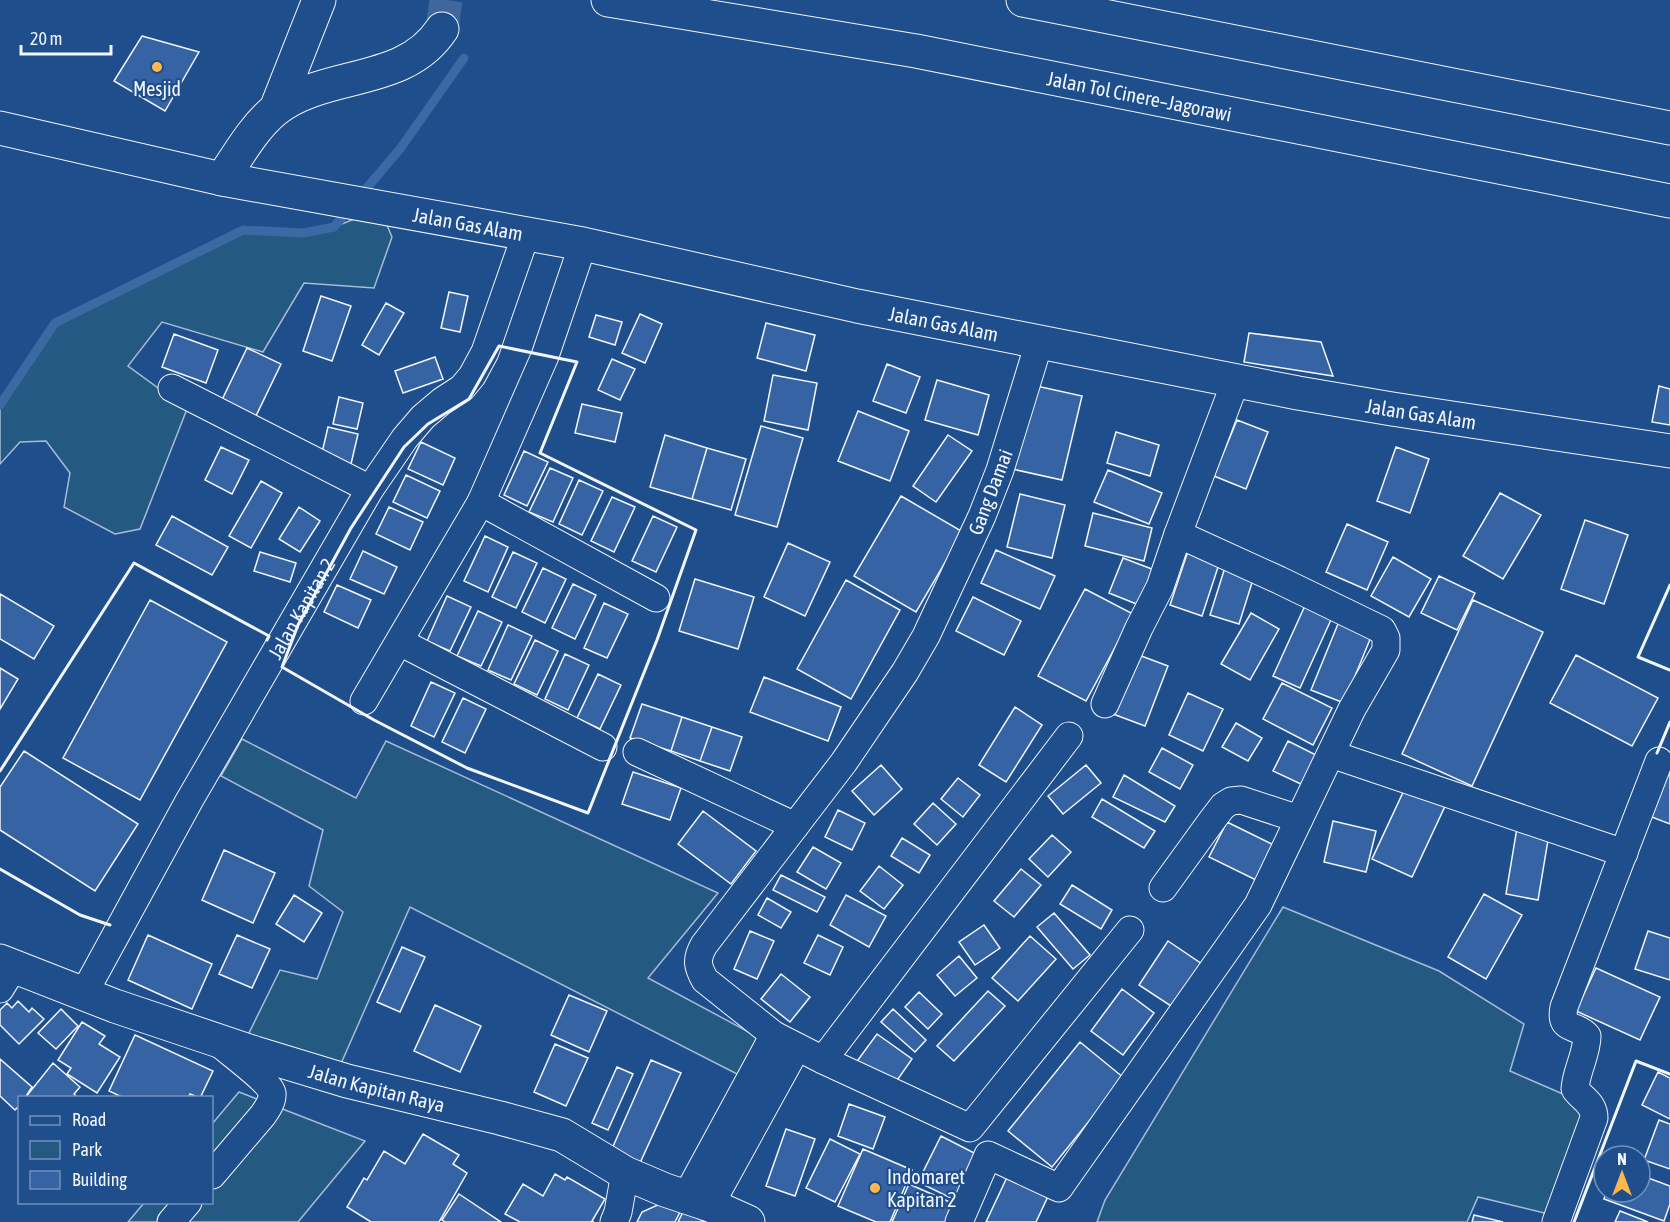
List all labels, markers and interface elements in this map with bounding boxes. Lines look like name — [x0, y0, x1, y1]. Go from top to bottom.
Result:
scale bar — [21, 18, 111, 56]
text: 20 m — [30, 28, 62, 49]
marker: Mesjid — [150, 60, 164, 74]
street label: Jalan Tol Cinere–Jagorawi — [1045, 66, 1234, 125]
place label: Mesjid — [133, 77, 181, 100]
street label: Jalan Gas Alam — [411, 202, 525, 244]
street label: Jalan Gas Alam — [887, 301, 1000, 345]
street label: Jalan Gas Alam — [1364, 393, 1478, 433]
street label: Gang Damai — [963, 446, 1017, 538]
street label: Jalan Kapitan 2 — [263, 554, 339, 663]
street label: Jalan Kapitan Raya — [306, 1059, 447, 1116]
legend — [18, 1096, 213, 1204]
text: Road — [72, 1109, 106, 1130]
text: Park — [72, 1139, 102, 1160]
north arrow — [1592, 1144, 1652, 1204]
text: N — [1617, 1150, 1627, 1168]
place label: Indomaret Kapitan 2 — [887, 1165, 965, 1211]
text: Building — [72, 1169, 127, 1190]
marker: Indomaret Kapitan 2 — [868, 1181, 882, 1195]

